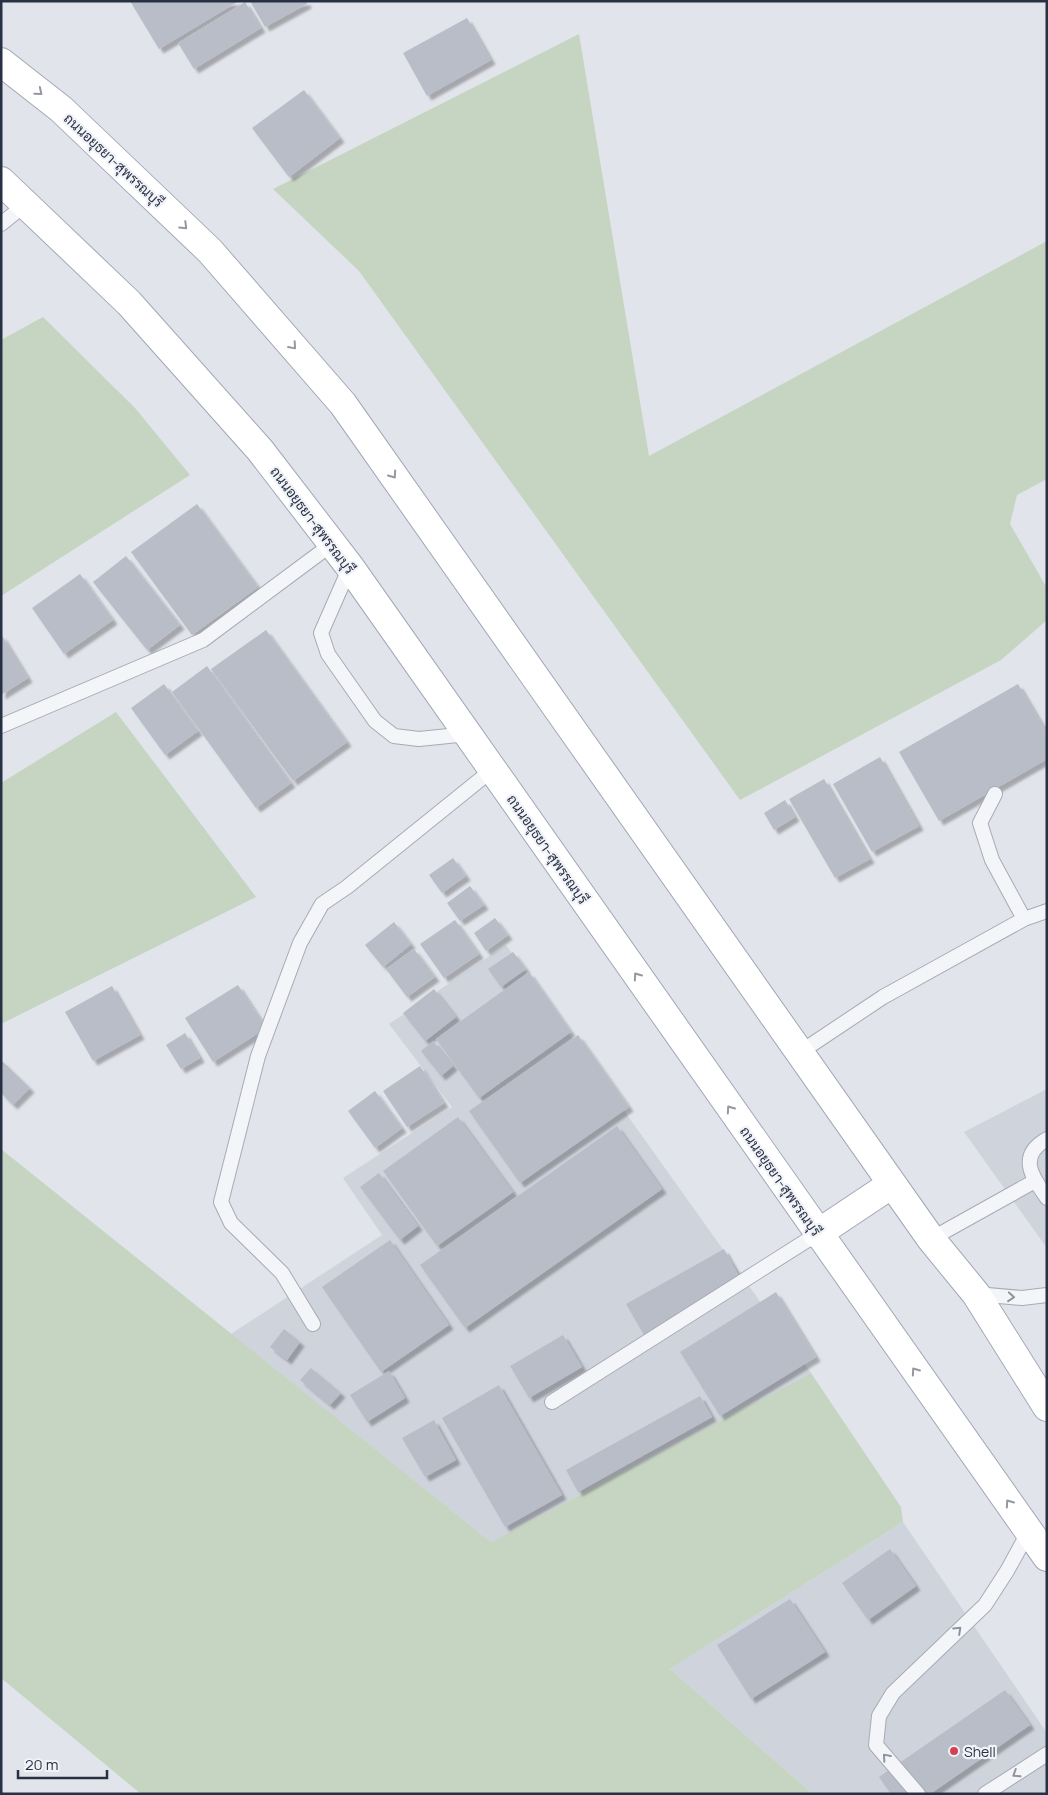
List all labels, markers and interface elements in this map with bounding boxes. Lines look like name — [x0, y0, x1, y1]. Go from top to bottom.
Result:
one-way arrow — [33, 86, 43, 95]
street label: ถนนอยุธยา-สุพรรณบุรี — [59, 109, 168, 212]
one-way arrow — [179, 220, 188, 229]
one-way arrow — [287, 341, 296, 350]
street label: ถนนอยุธยา-สุพรรณบุรี — [266, 463, 360, 578]
one-way arrow — [387, 469, 396, 478]
street label: ถนนอยุธยา-สุพรรณบุรี — [502, 790, 593, 908]
one-way arrow — [634, 972, 643, 982]
one-way arrow — [727, 1105, 736, 1115]
street label: ถนนอยุธยา-สุพรรณบุรี — [735, 1122, 826, 1240]
one-way arrow — [1008, 1291, 1016, 1302]
one-way arrow — [912, 1367, 921, 1377]
one-way arrow — [1006, 1499, 1015, 1509]
one-way arrow — [953, 1627, 962, 1636]
place label: Shell — [964, 1742, 996, 1761]
marker: Shell — [948, 1745, 960, 1757]
scale bar — [18, 1748, 106, 1780]
text: 20 m — [25, 1754, 58, 1775]
one-way arrow — [884, 1754, 892, 1763]
one-way arrow — [1012, 1768, 1022, 1777]

